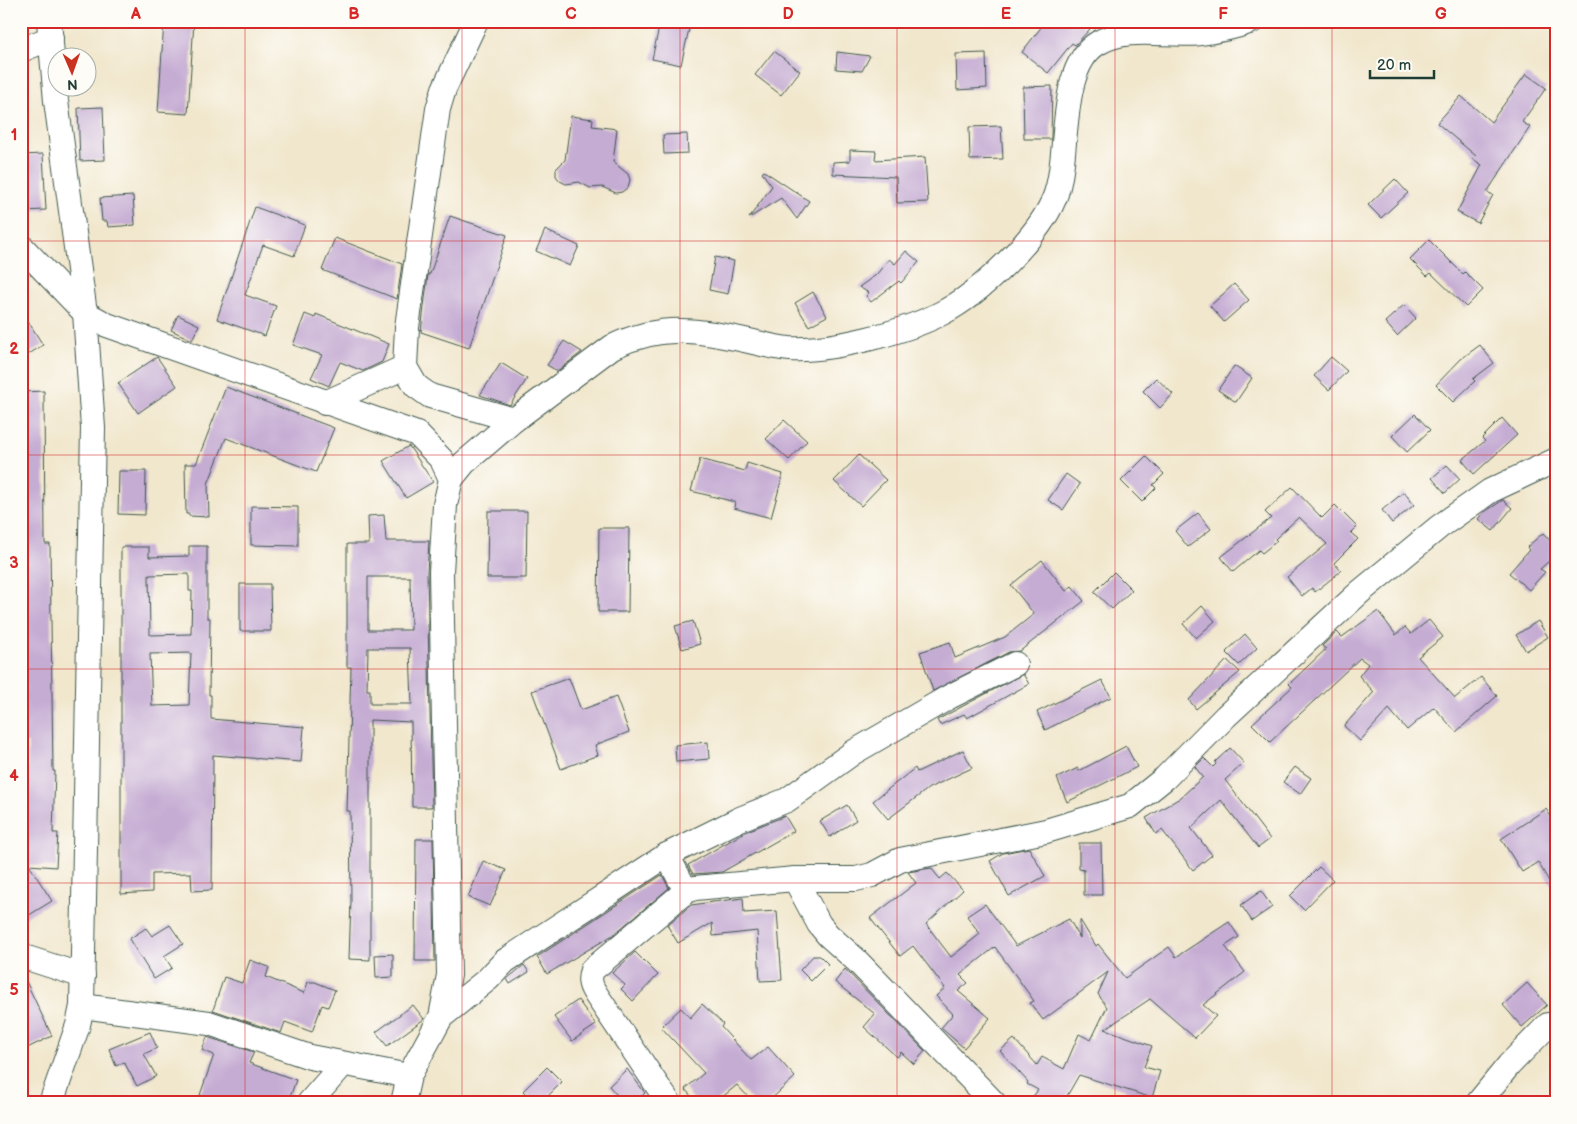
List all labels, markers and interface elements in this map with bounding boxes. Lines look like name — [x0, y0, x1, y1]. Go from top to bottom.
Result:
text: A — [130, 5, 141, 24]
text: B — [348, 5, 360, 24]
text: C — [565, 5, 577, 24]
text: D — [782, 5, 794, 24]
text: E — [1001, 5, 1011, 24]
text: F — [1218, 5, 1228, 24]
text: G — [1435, 5, 1447, 24]
north arrow — [48, 48, 98, 98]
scale bar — [1370, 48, 1433, 80]
text: 20 m — [1377, 56, 1411, 75]
text: N — [67, 76, 78, 93]
text: 1 — [11, 126, 17, 145]
text: 2 — [9, 340, 19, 359]
text: 3 — [9, 554, 19, 573]
text: 4 — [9, 767, 19, 786]
text: 5 — [9, 981, 19, 1000]

